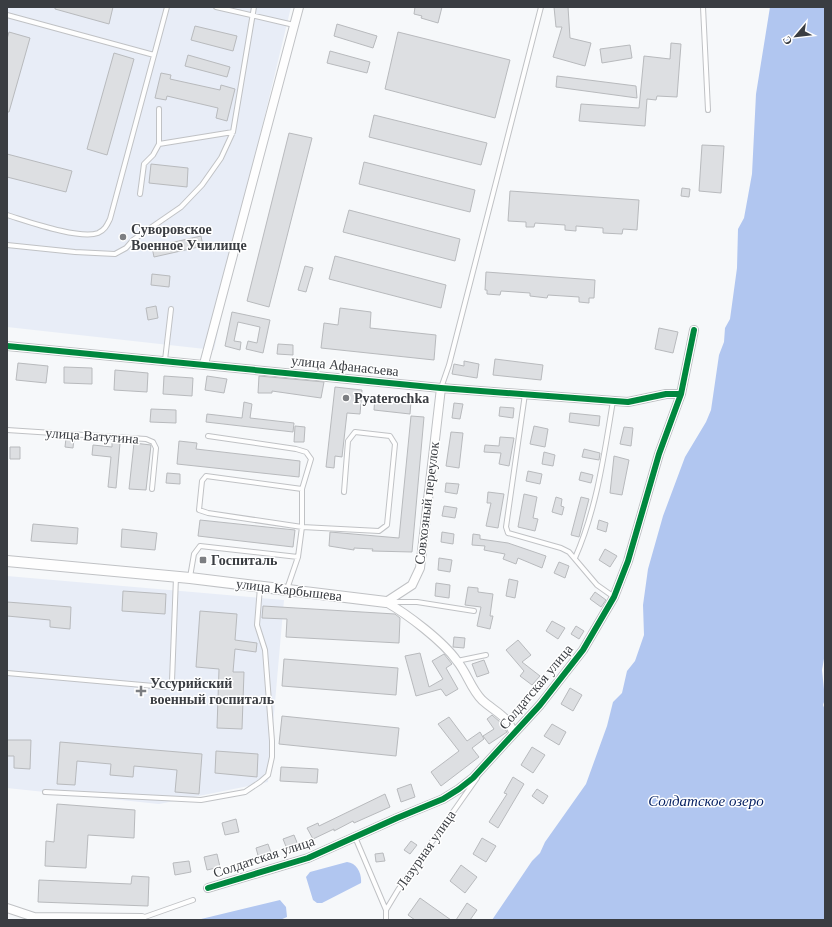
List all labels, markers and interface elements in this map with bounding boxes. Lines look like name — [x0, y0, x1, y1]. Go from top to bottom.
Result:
north arrow — [776, 16, 816, 56]
text: С — [780, 34, 794, 47]
place label: Суворовское Военное Училище — [131, 222, 247, 253]
marker: Суворовское Военное Училище — [118, 232, 128, 242]
street label: улица Афанасьева — [290, 353, 400, 379]
place label: Pyaterochka — [354, 391, 429, 406]
marker: Pyaterochka — [341, 393, 351, 403]
street label: улица Ватутина — [45, 425, 140, 447]
street label: Совхозный переулок — [412, 441, 442, 565]
place label: Госпиталь — [211, 553, 278, 568]
marker: Госпиталь — [198, 555, 208, 565]
street label: улица Карбышева — [235, 576, 344, 604]
street label: Солдатская улица — [496, 641, 576, 732]
place label: Уссурийский военный госпиталь — [150, 676, 275, 707]
marker: Уссурийский военный госпиталь — [135, 685, 147, 697]
water label: Солдатское озеро — [648, 793, 764, 809]
street label: Лазурная улица — [393, 807, 459, 892]
street label: Солдатская улица — [211, 833, 317, 881]

